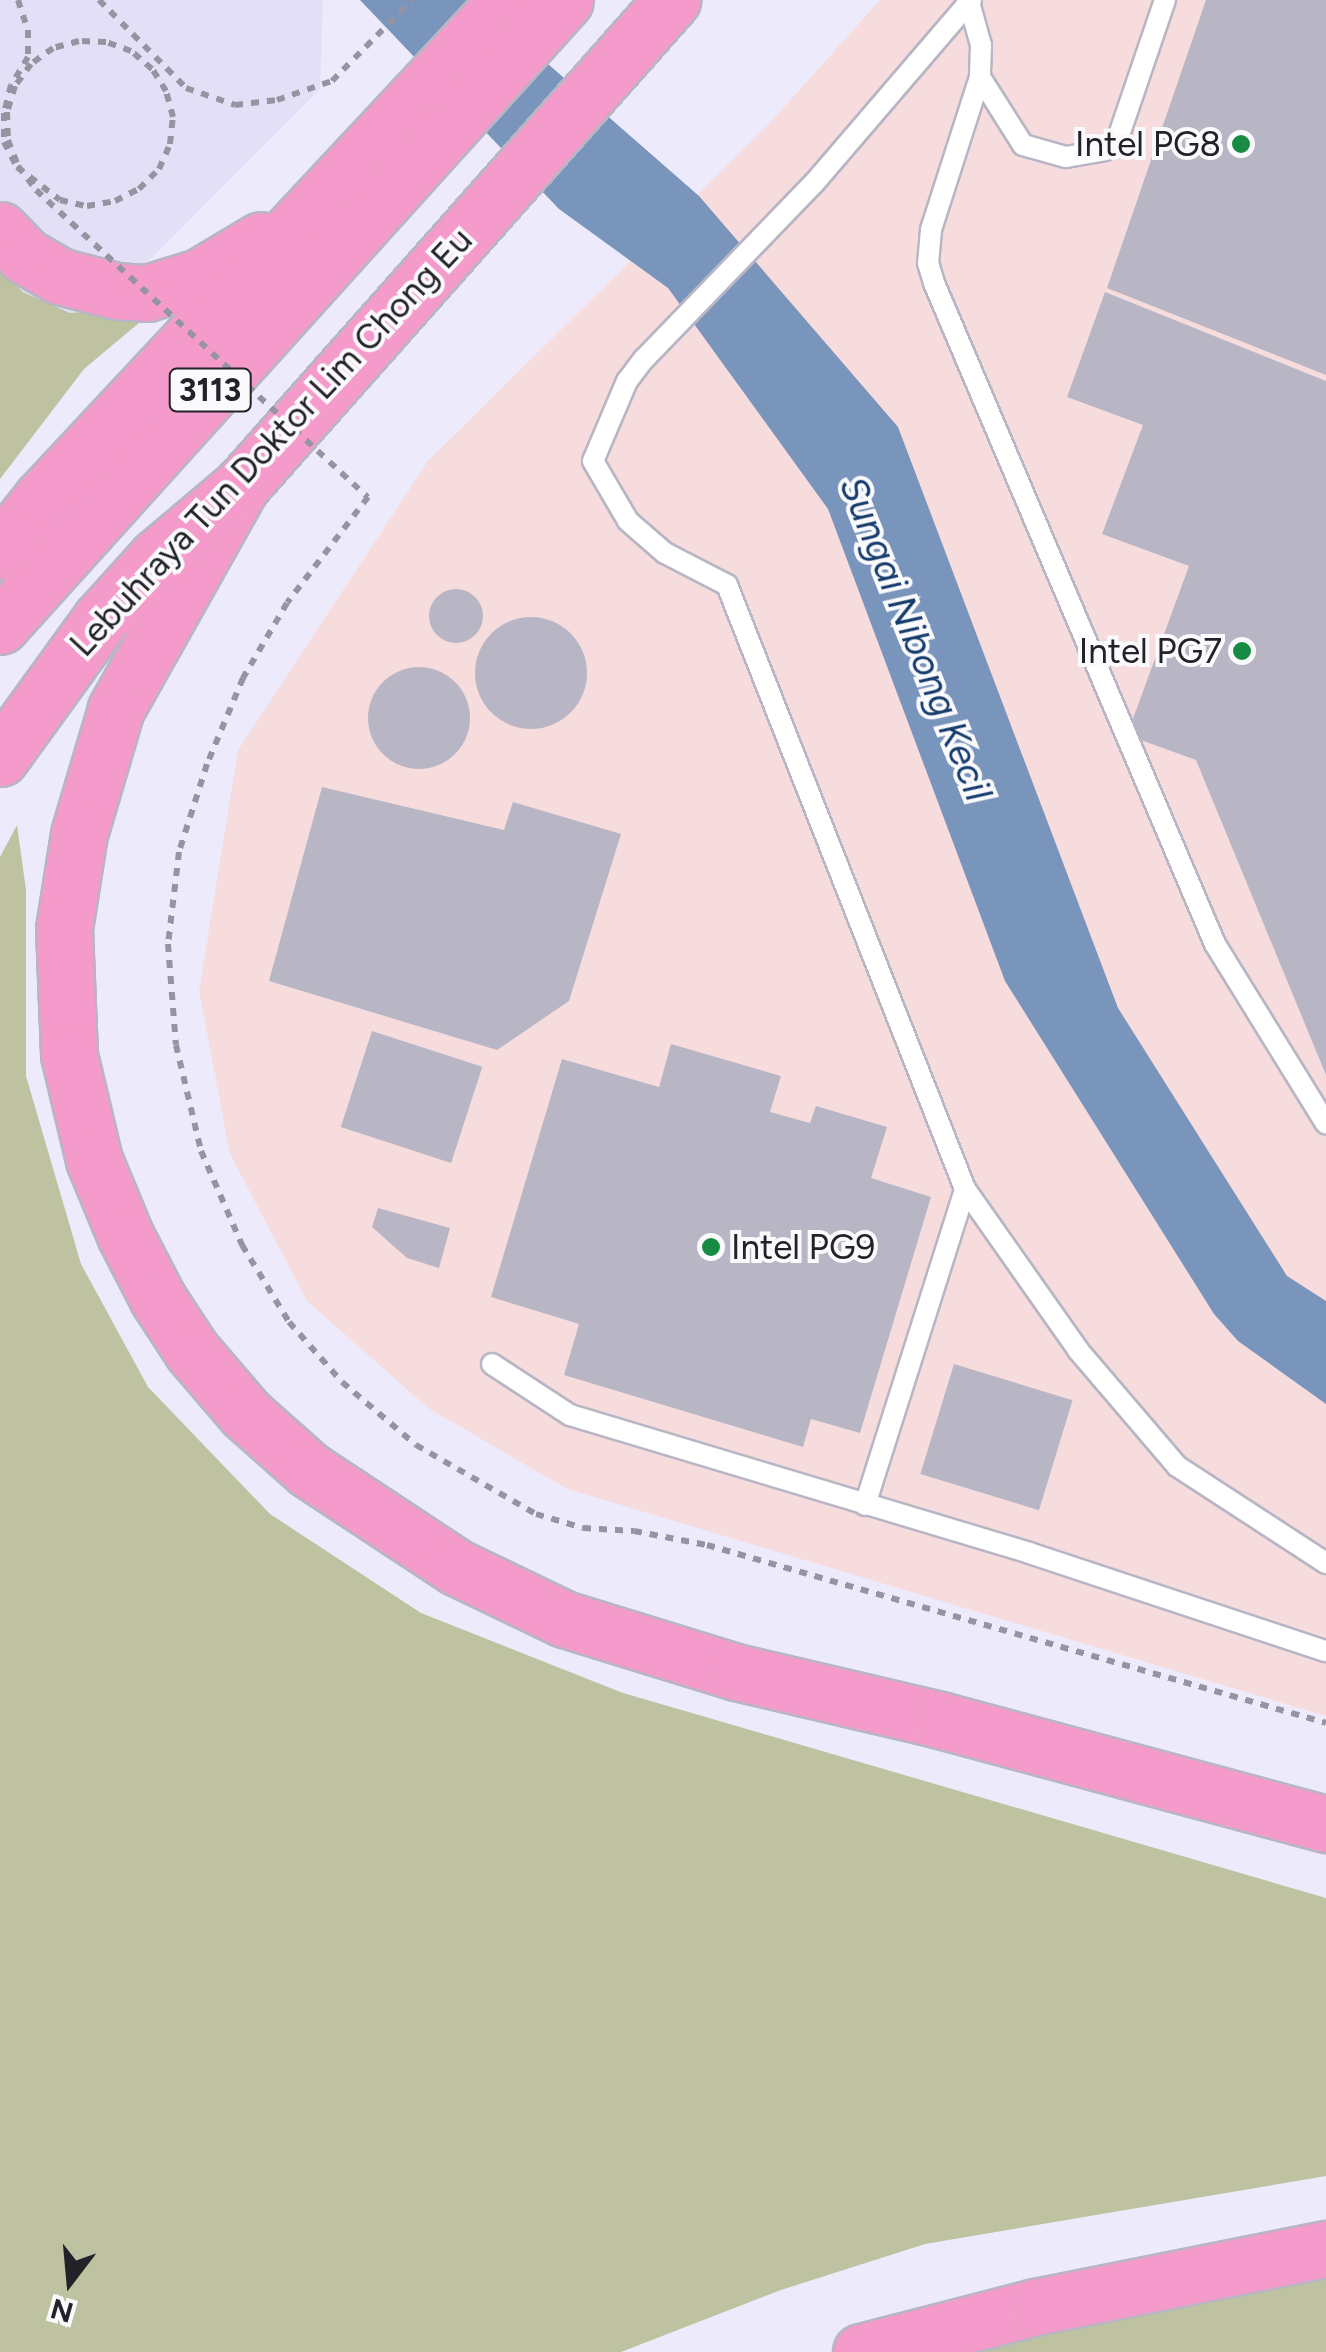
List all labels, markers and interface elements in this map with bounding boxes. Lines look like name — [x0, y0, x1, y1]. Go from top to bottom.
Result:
place label: Intel PG8 — [1075, 123, 1221, 165]
marker: Intel PG8 — [1230, 133, 1252, 155]
street label: Lebuhraya Tun Doktor Lim Chong Eu — [61, 219, 481, 665]
road number: 3113 — [168, 363, 252, 417]
water label: Sungai Nibong Kecil — [829, 470, 1001, 808]
place label: Intel PG7 — [1079, 630, 1222, 672]
marker: Intel PG7 — [1231, 640, 1253, 662]
place label: Intel PG9 — [731, 1226, 875, 1268]
marker: Intel PG9 — [700, 1236, 722, 1258]
north arrow — [20, 2232, 120, 2332]
text: N — [47, 2292, 77, 2330]

